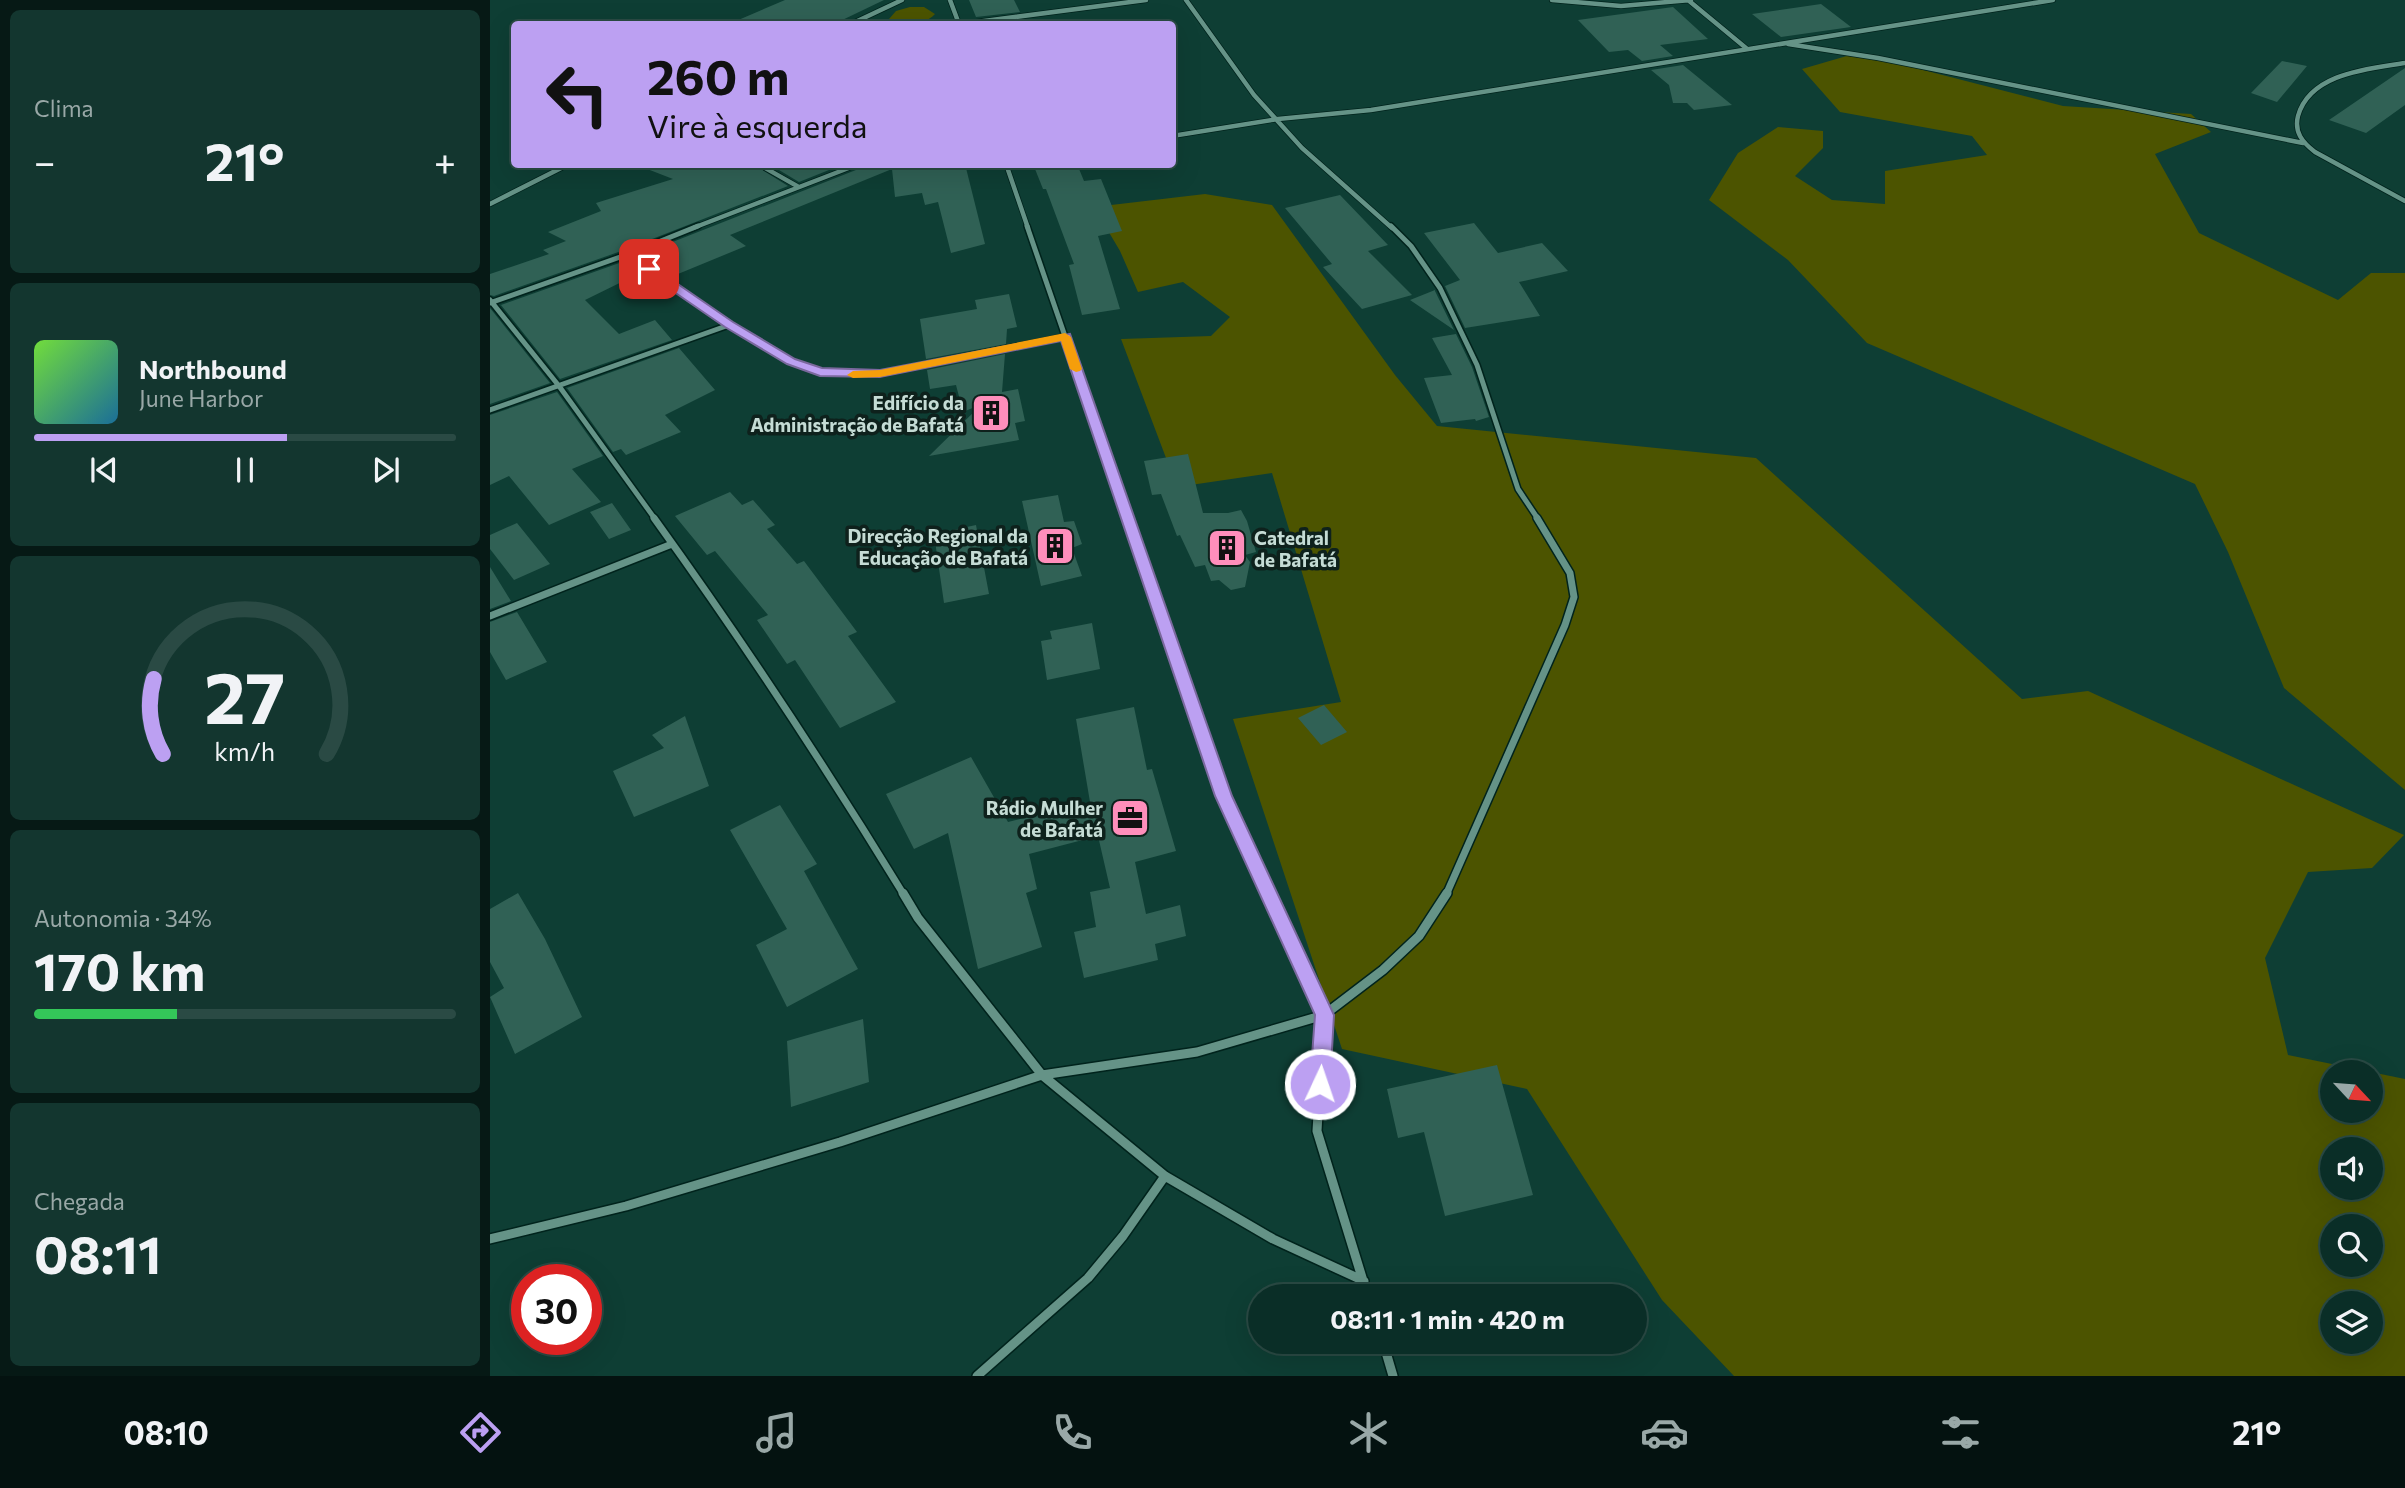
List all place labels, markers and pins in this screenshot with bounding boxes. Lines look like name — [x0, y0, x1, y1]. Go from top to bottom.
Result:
pin — [619, 239, 679, 299]
place label: Edifício da Administração de Bafatá — [750, 391, 964, 436]
building icon: Edifício da Administração de Bafatá — [970, 392, 1012, 434]
place label: Direcção Regional da Educação de Bafatá — [847, 524, 1028, 569]
building icon: Direcção Regional da Educação de Bafatá — [1034, 525, 1076, 567]
place label: Catedral de Bafatá — [1254, 526, 1337, 571]
building icon: Catedral de Bafatá — [1206, 527, 1248, 569]
place label: Rádio Mulher de Bafatá — [986, 796, 1103, 841]
office icon: Rádio Mulher de Bafatá — [1109, 797, 1151, 839]

